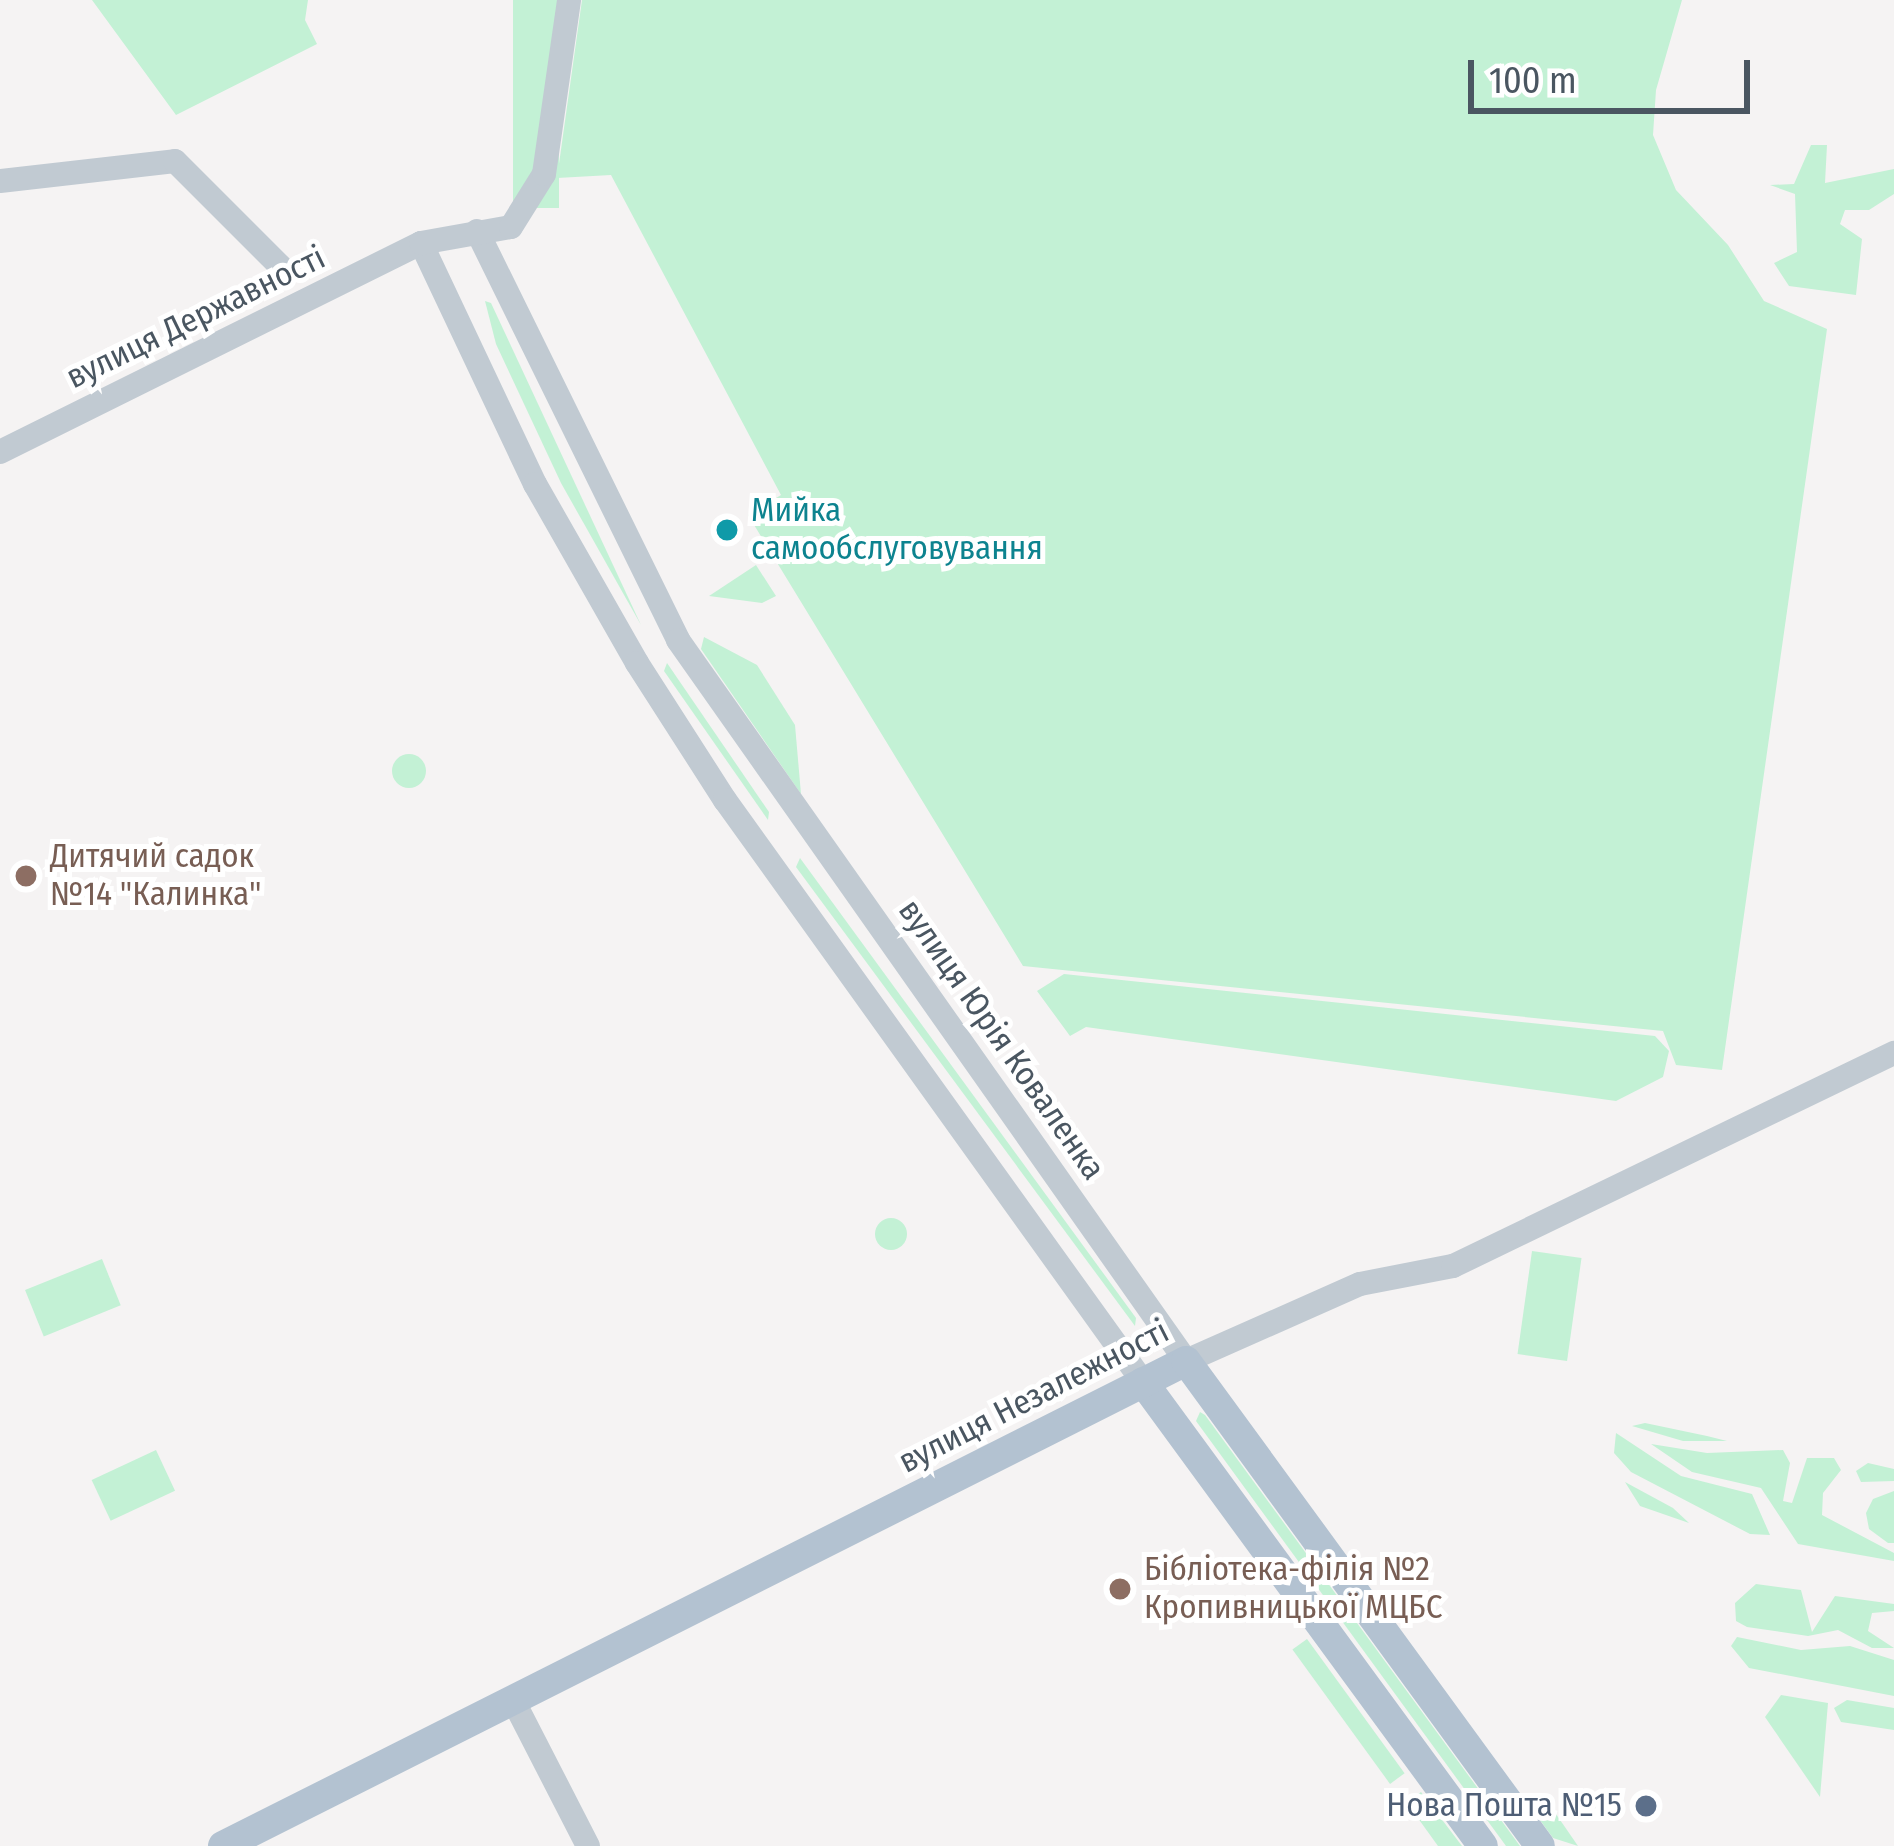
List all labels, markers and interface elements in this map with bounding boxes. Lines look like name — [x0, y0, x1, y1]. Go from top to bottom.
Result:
scale bar — [1474, 36, 1756, 110]
text: 100 m — [1489, 59, 1577, 103]
street label: вулиця Державності — [60, 238, 332, 398]
place label: Мийка самообслуговування — [751, 491, 1043, 569]
marker: Мийка самообслуговування — [714, 517, 740, 543]
place label: Дитячий садок №14 "Калинка" — [50, 837, 261, 915]
marker: Дитячий садок №14 "Калинка" — [13, 863, 39, 889]
street label: вулиця Юрія Коваленка — [889, 892, 1113, 1188]
street label: вулиця Незалежності — [892, 1312, 1176, 1482]
place label: Бібліотека-філія №2 Кропивницької МЦБС — [1144, 1550, 1442, 1628]
marker: Бібліотека-філія №2 Кропивницької МЦБС — [1107, 1576, 1133, 1602]
place label: Нова Пошта №15 — [1386, 1786, 1622, 1826]
marker: Нова Пошта №15 — [1633, 1793, 1659, 1819]

